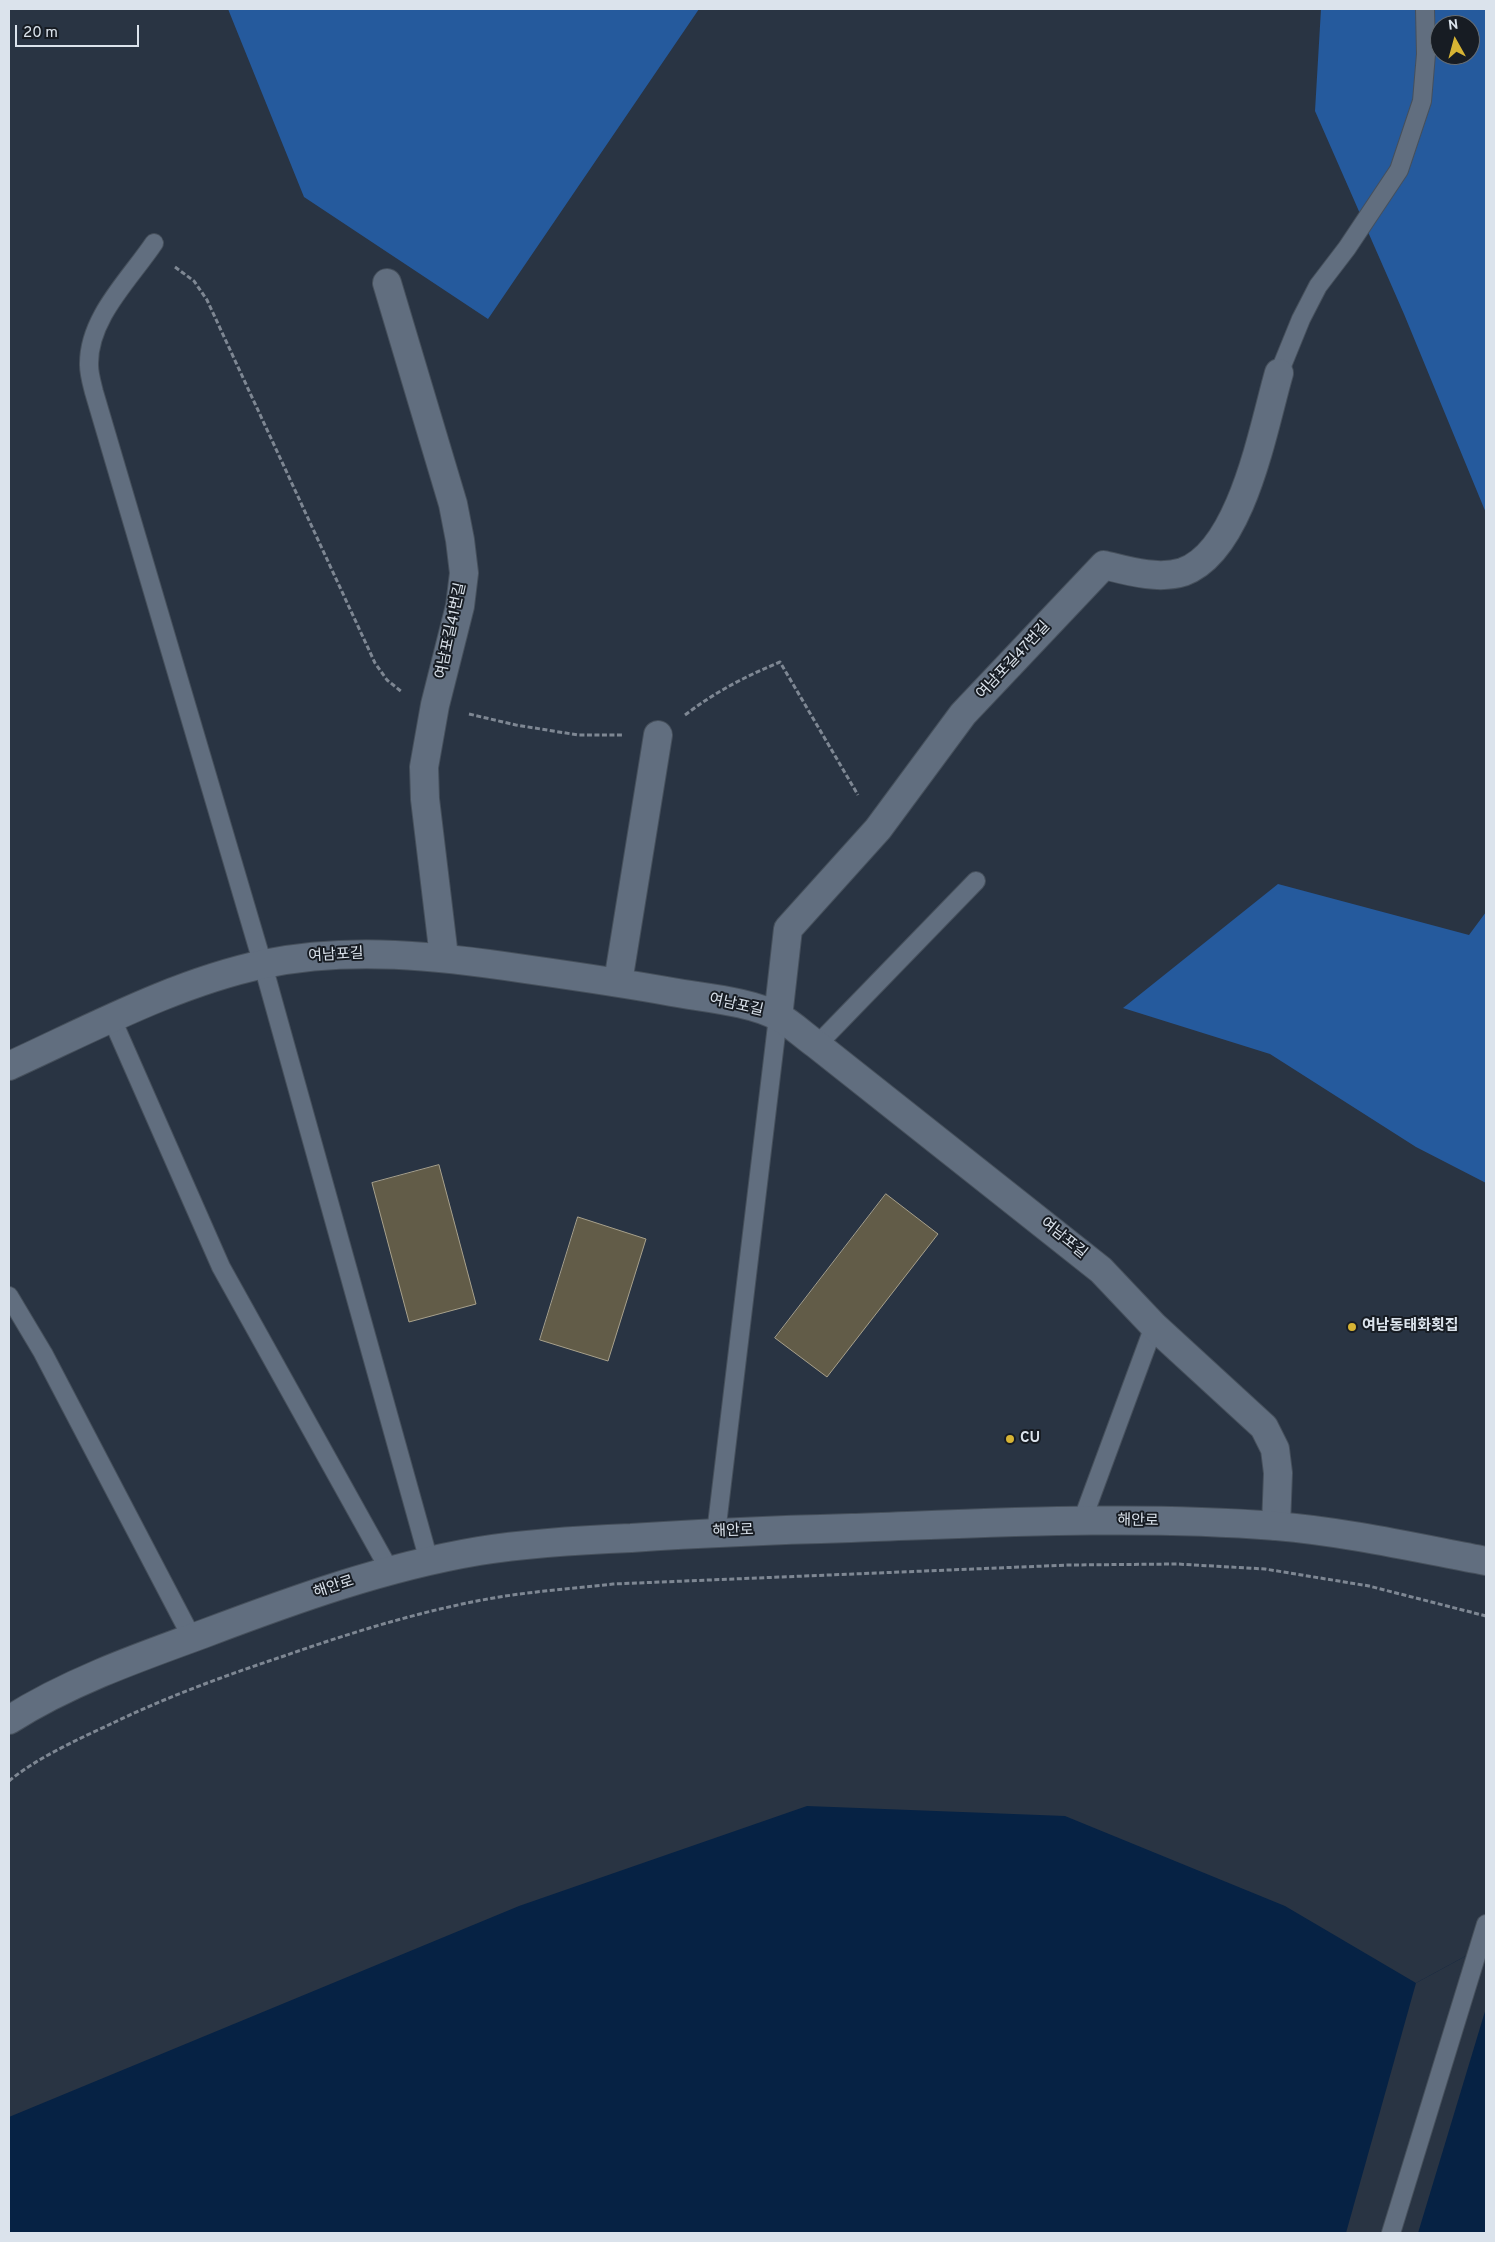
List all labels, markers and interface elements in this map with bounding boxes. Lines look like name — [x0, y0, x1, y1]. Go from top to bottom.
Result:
scale bar — [18, 15, 141, 47]
north arrow — [1430, 15, 1480, 65]
text: N — [1447, 17, 1459, 35]
text: 20 m — [23, 24, 58, 43]
street label: 여남포길41번길 — [433, 581, 471, 681]
street label: 여남포길47번길 — [973, 618, 1055, 704]
street label: 여남포길 — [308, 946, 364, 966]
street label: 여남포길 — [707, 991, 765, 1021]
street label: 여남포길 — [1036, 1215, 1090, 1263]
place label: 여남동태화횟집 — [1362, 1318, 1459, 1336]
marker: 여남동태화횟집 — [1346, 1321, 1358, 1333]
place label: CU — [1020, 1430, 1040, 1448]
marker: CU — [1004, 1433, 1016, 1445]
street label: 해안로 — [1117, 1513, 1159, 1531]
street label: 해안로 — [712, 1522, 754, 1542]
street label: 해안로 — [312, 1573, 356, 1603]

